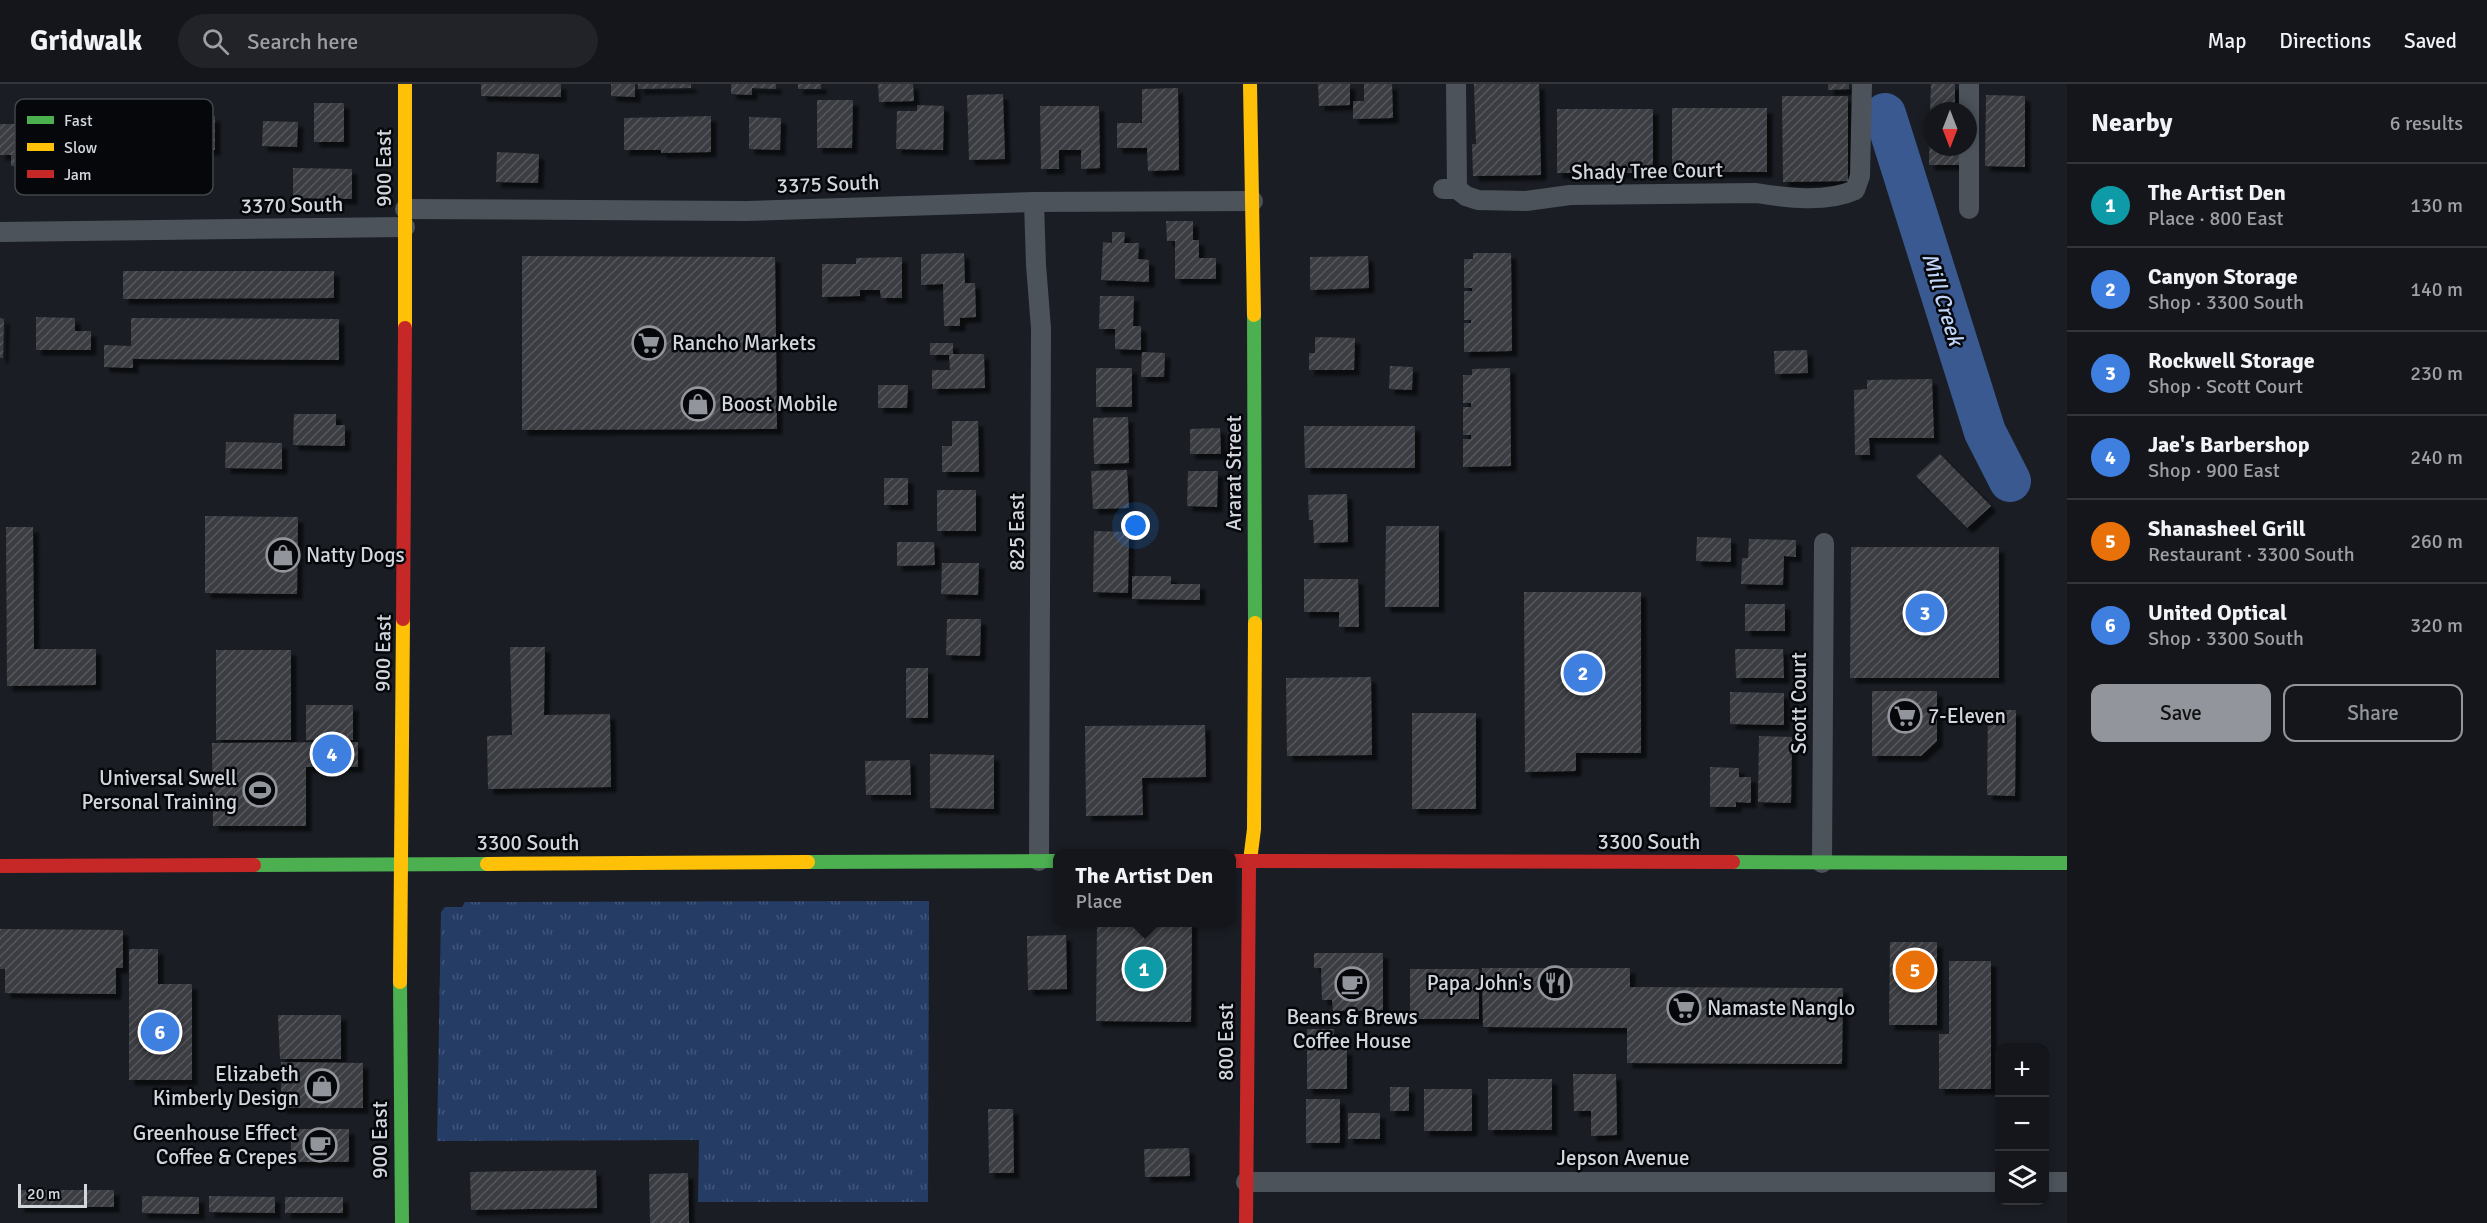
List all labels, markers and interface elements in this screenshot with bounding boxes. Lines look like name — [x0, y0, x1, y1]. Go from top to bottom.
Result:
search box — [178, 14, 598, 68]
text: Gridwalk — [30, 24, 142, 58]
icon: search — [199, 25, 232, 58]
text: Search here — [247, 28, 358, 55]
text: Map — [2208, 28, 2246, 54]
text: Directions — [2279, 28, 2371, 54]
text: Saved — [2404, 28, 2457, 54]
legend — [15, 99, 213, 195]
north arrow — [1923, 102, 1977, 156]
text: Nearby — [2091, 107, 2172, 139]
text: Fast — [64, 111, 93, 131]
text: 6 results — [2390, 111, 2463, 136]
street label: 900 East — [371, 129, 397, 207]
text: Slow — [64, 138, 98, 158]
street label: Shady Tree Court — [1571, 157, 1723, 185]
text: Jam — [64, 165, 92, 185]
street label: 3375 South — [776, 169, 880, 199]
text: The Artist Den — [2148, 179, 2286, 206]
street label: 3370 South — [240, 191, 344, 219]
text: 1 — [2105, 193, 2116, 218]
text: 130 m — [2410, 193, 2463, 218]
text: Place · 800 East — [2148, 206, 2283, 231]
water label: Mill Creek — [1916, 249, 1970, 350]
text: Canyon Storage — [2148, 263, 2298, 290]
text: 2 — [2105, 277, 2116, 302]
text: 140 m — [2410, 277, 2463, 302]
text: Shop · 3300 South — [2148, 290, 2304, 315]
supermarket icon: Rancho Markets — [631, 325, 667, 361]
place label: Rancho Markets — [672, 330, 816, 356]
text: Rockwell Storage — [2148, 347, 2315, 374]
text: 3 — [2105, 361, 2116, 386]
text: 230 m — [2410, 361, 2463, 386]
text: Shop · Scott Court — [2148, 374, 2303, 399]
shop icon: Boost Mobile — [680, 386, 716, 422]
place label: Boost Mobile — [721, 391, 838, 417]
street label: Ararat Street — [1221, 415, 1247, 531]
text: Jae's Barbershop — [2148, 431, 2310, 458]
text: 4 — [2105, 445, 2116, 470]
text: 240 m — [2410, 445, 2463, 470]
text: Shop · 900 East — [2148, 458, 2280, 483]
street label: 825 East — [1004, 493, 1030, 571]
your location — [1121, 511, 1150, 540]
text: Shanasheel Grill — [2148, 515, 2306, 542]
text: 5 — [2105, 529, 2116, 554]
text: 260 m — [2410, 529, 2463, 554]
shop icon: Natty Dogs — [265, 537, 301, 573]
place label: Natty Dogs — [306, 542, 405, 568]
text: Restaurant · 3300 South — [2148, 542, 2355, 567]
pin: 3 — [1906, 590, 1944, 636]
text: United Optical — [2148, 599, 2287, 626]
text: 6 — [2105, 613, 2116, 638]
text: 320 m — [2410, 613, 2463, 638]
street label: 900 East — [369, 614, 397, 692]
text: Shop · 3300 South — [2148, 626, 2304, 651]
pin: 2 — [1564, 650, 1602, 696]
street label: Scott Court — [1786, 652, 1812, 754]
button: Save — [2091, 684, 2271, 742]
button: Share — [2283, 684, 2463, 742]
supermarket icon: 7-Eleven — [1887, 698, 1923, 734]
place label: 7-Eleven — [1928, 703, 2006, 729]
pin: 4 — [312, 732, 352, 776]
place label: Universal Swell Personal Training — [81, 765, 237, 815]
sports icon: Universal Swell Personal Training — [242, 772, 278, 808]
street label: 3300 South — [1598, 829, 1700, 855]
street label: 3300 South — [477, 830, 579, 856]
popup — [1053, 849, 1236, 927]
text: The Artist Den — [1076, 862, 1213, 889]
text: Place — [1076, 889, 1122, 914]
pin: 1 — [1124, 946, 1164, 992]
pin: 5 — [1896, 948, 1934, 992]
restaurant icon: Papa John's — [1537, 965, 1573, 1001]
cafe icon: Beans & Brews Coffee House — [1334, 966, 1370, 1002]
place label: Papa John's — [1427, 970, 1532, 996]
supermarket icon: Namaste Nanglo — [1666, 990, 1702, 1026]
place label: Namaste Nanglo — [1707, 995, 1855, 1021]
street label: 800 East — [1213, 1003, 1239, 1081]
place label: Beans & Brews Coffee House — [1286, 1004, 1418, 1054]
pin: 6 — [140, 1010, 180, 1054]
map controls — [1995, 1043, 2049, 1205]
button: + — [1995, 1043, 2049, 1097]
place label: Elizabeth Kimberly Design — [153, 1061, 299, 1111]
shop icon: Elizabeth Kimberly Design — [304, 1068, 340, 1104]
button: − — [1995, 1097, 2049, 1151]
street label: 900 East — [367, 1101, 393, 1179]
place label: Greenhouse Effect Coffee & Crepes — [133, 1120, 297, 1170]
cafe icon: Greenhouse Effect Coffee & Crepes — [302, 1127, 338, 1163]
street label: Jepson Avenue — [1557, 1145, 1689, 1171]
button: layers — [1995, 1151, 2049, 1205]
scale bar — [18, 1181, 87, 1208]
text: 20 m — [27, 1184, 61, 1204]

